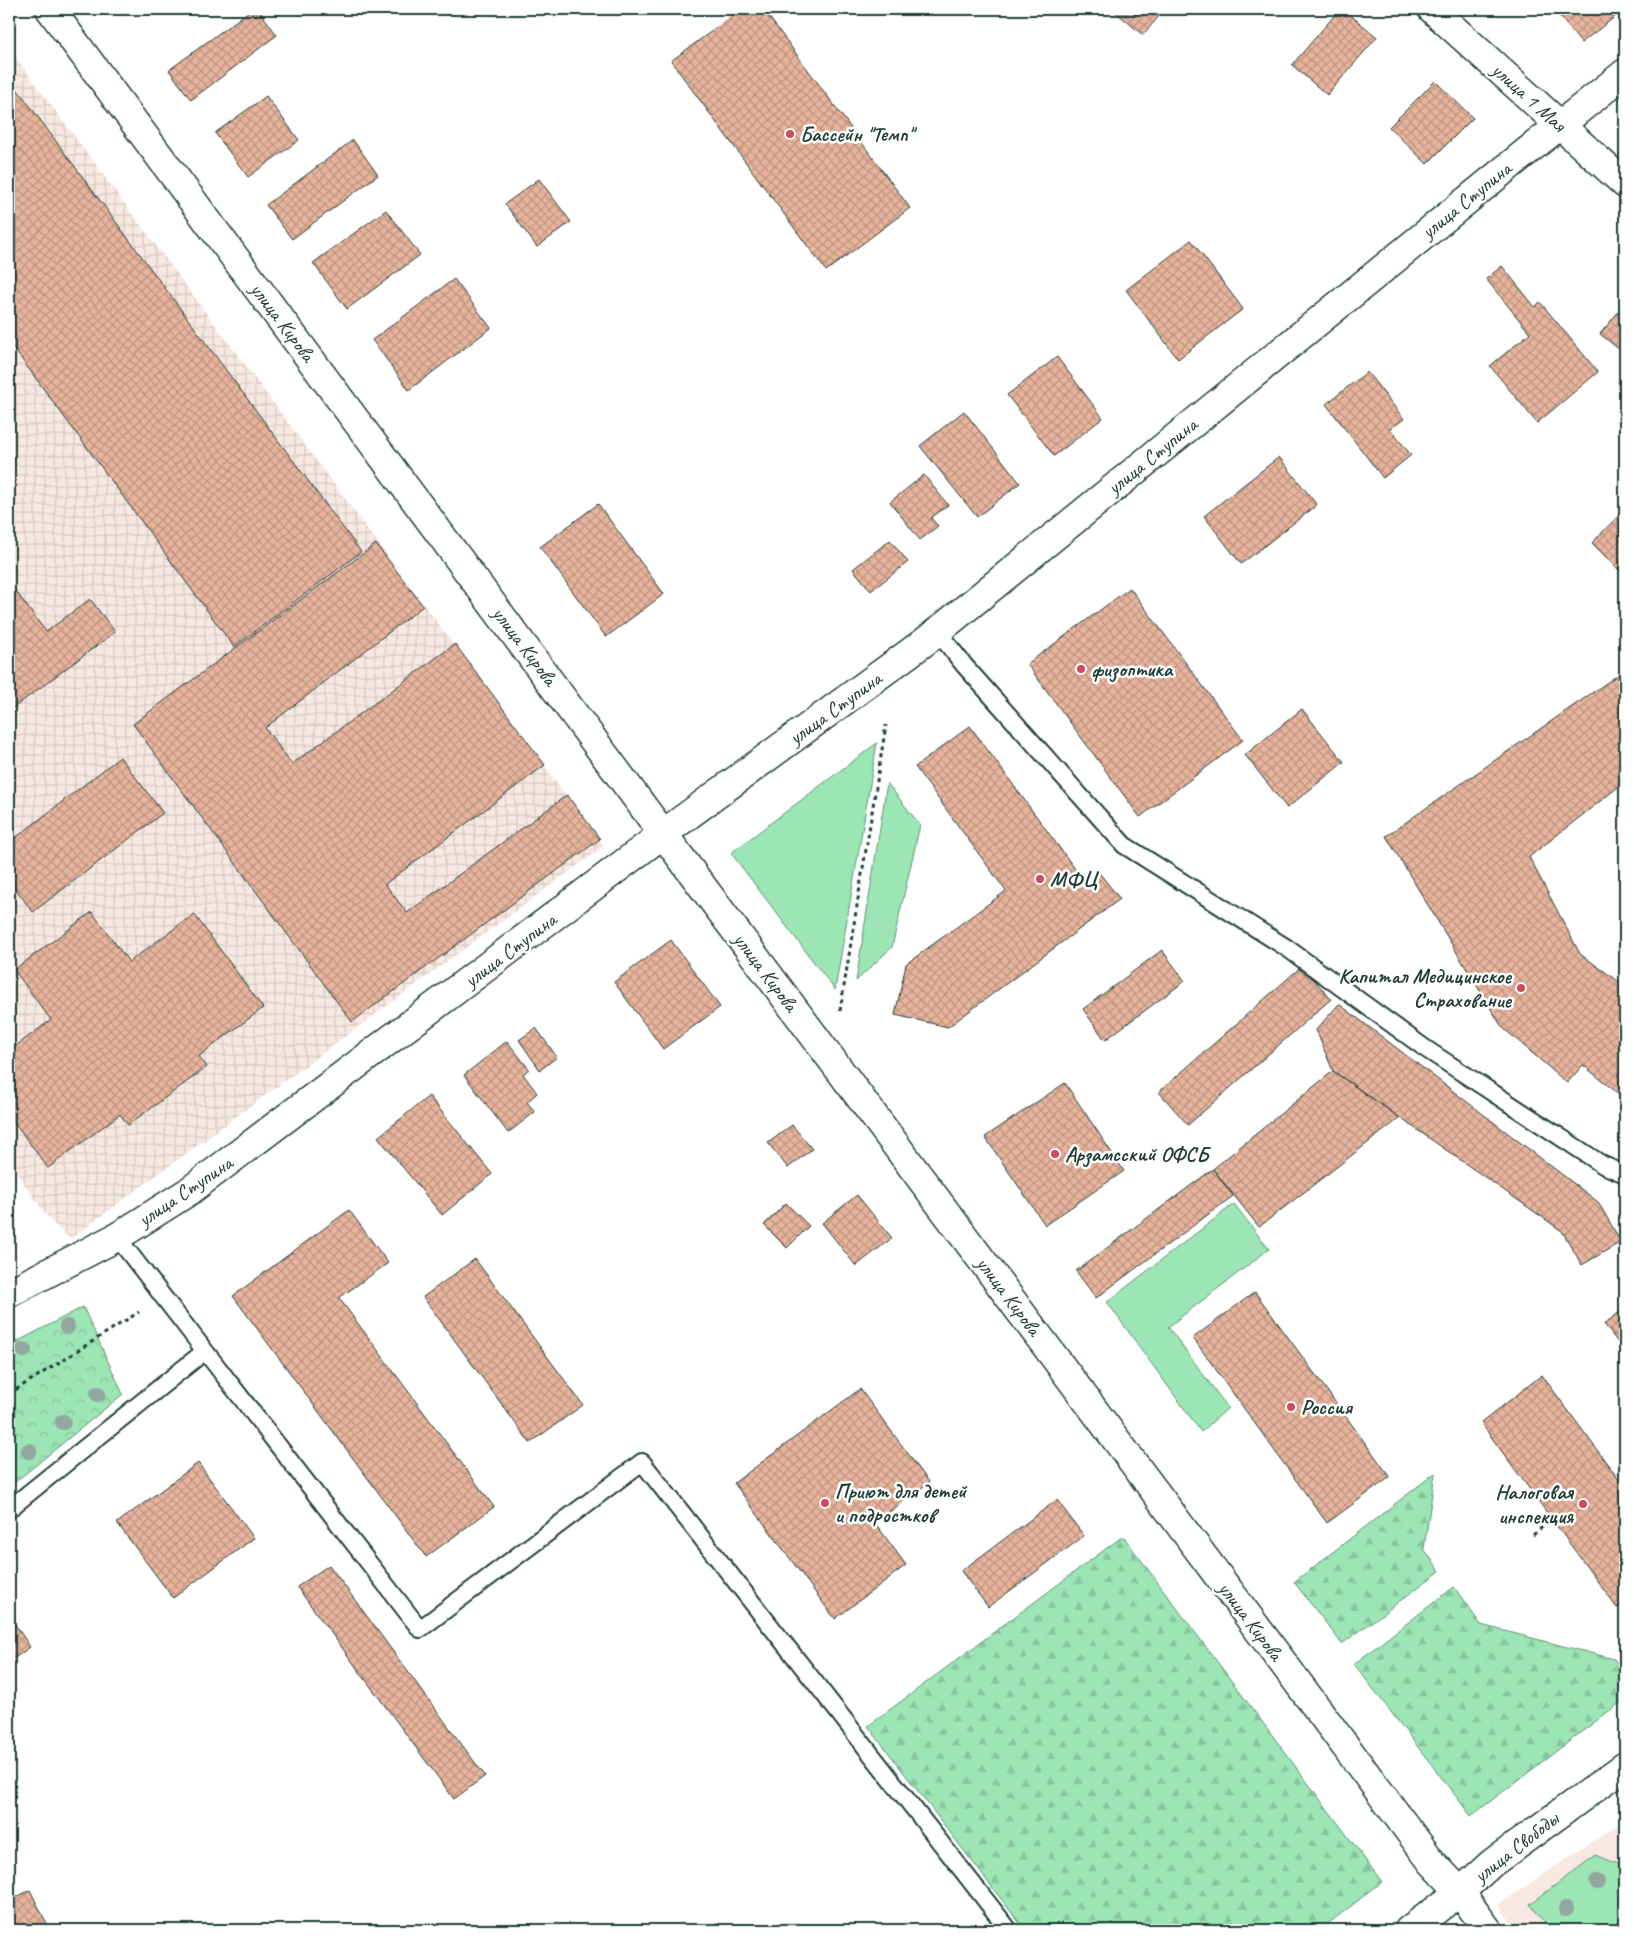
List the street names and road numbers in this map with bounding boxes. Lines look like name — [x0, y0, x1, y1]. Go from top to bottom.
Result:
street label: улица 1 Мая — [1485, 56, 1573, 138]
street label: улица Ступина — [1414, 154, 1518, 246]
street label: улица Кирова — [244, 276, 323, 369]
street label: улица Ступина — [1100, 410, 1204, 502]
street label: улица Кирова — [486, 600, 565, 693]
street label: улица Ступина — [782, 664, 888, 752]
street label: улица Ступина — [457, 906, 563, 994]
street label: улица Кирова — [727, 926, 806, 1019]
street label: улица Ступина — [131, 1149, 239, 1233]
street label: улица Кирова — [970, 1250, 1049, 1343]
street label: улица Кирова — [1212, 1575, 1291, 1668]
street label: улица Свободы — [1467, 1804, 1565, 1890]

